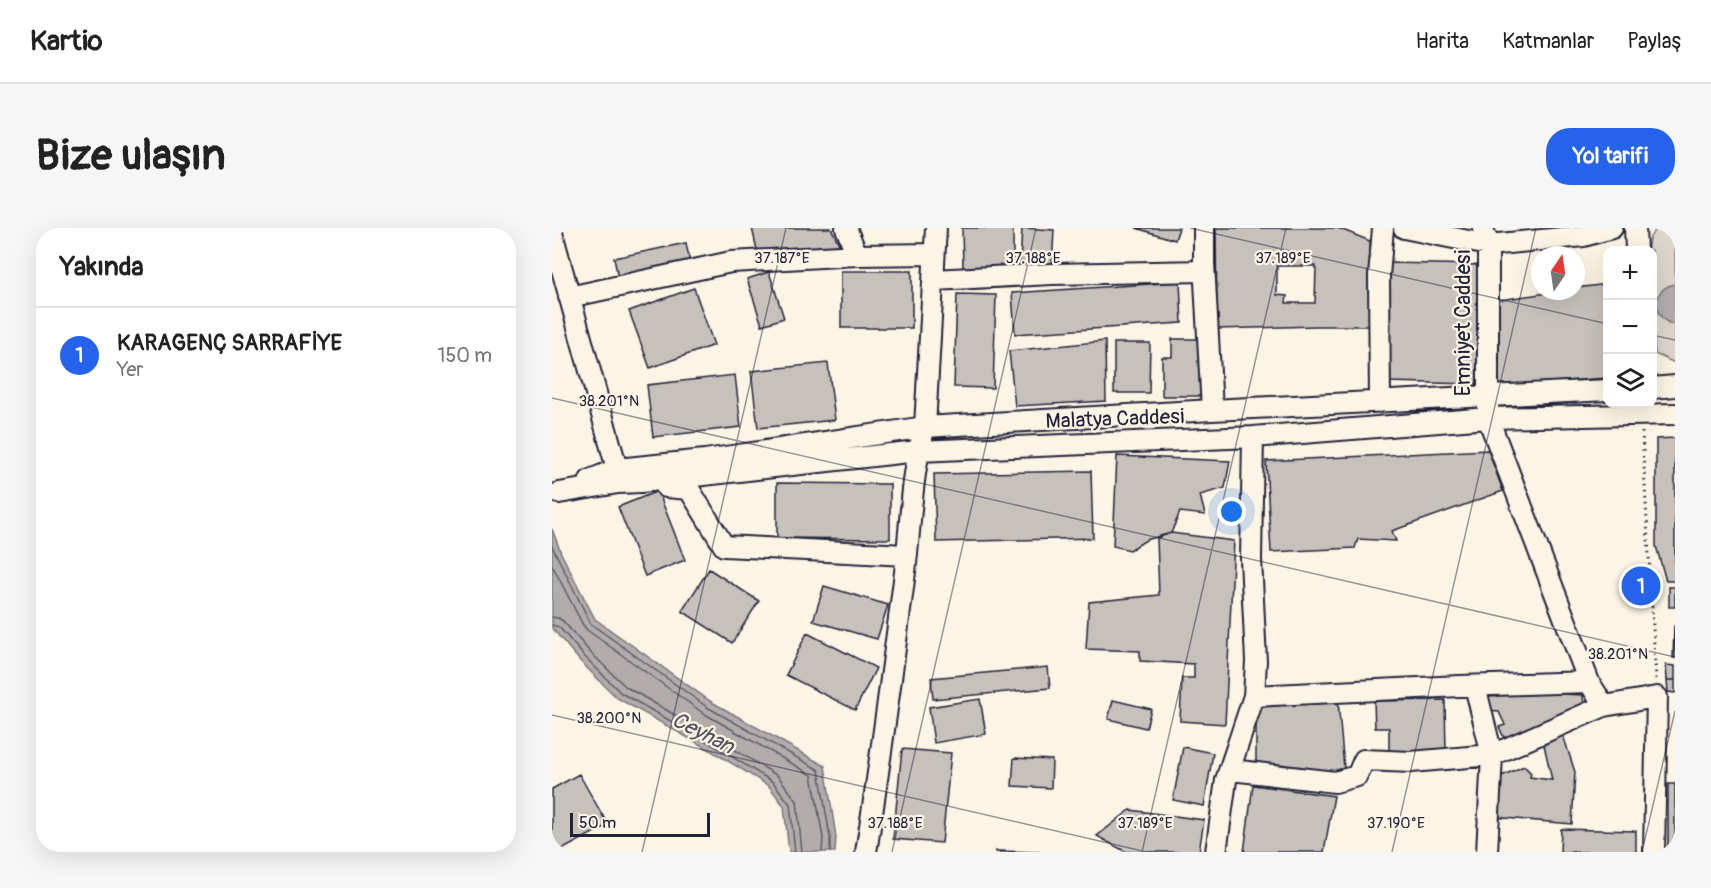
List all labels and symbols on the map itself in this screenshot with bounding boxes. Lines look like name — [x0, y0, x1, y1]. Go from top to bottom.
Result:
north arrow — [1531, 246, 1585, 300]
text: 37.187°E — [754, 249, 810, 268]
text: 37.188°E — [1006, 249, 1061, 268]
text: 37.189°E — [1255, 249, 1311, 268]
street label: Emniyet Caddesi — [1450, 250, 1477, 396]
text: 38.201°N — [579, 392, 639, 411]
street label: Malatya Caddesi — [1045, 403, 1185, 435]
your location — [1217, 497, 1246, 526]
pin: 1 — [1622, 564, 1660, 608]
text: 38.201°N — [1588, 645, 1648, 664]
water label: Ceyhan — [667, 706, 740, 761]
text: 38.200°N — [577, 709, 641, 728]
scale bar — [570, 810, 710, 838]
text: 37.188°E — [868, 814, 923, 833]
text: 37.189°E — [1117, 814, 1173, 833]
text: 37.190°E — [1367, 814, 1425, 833]

